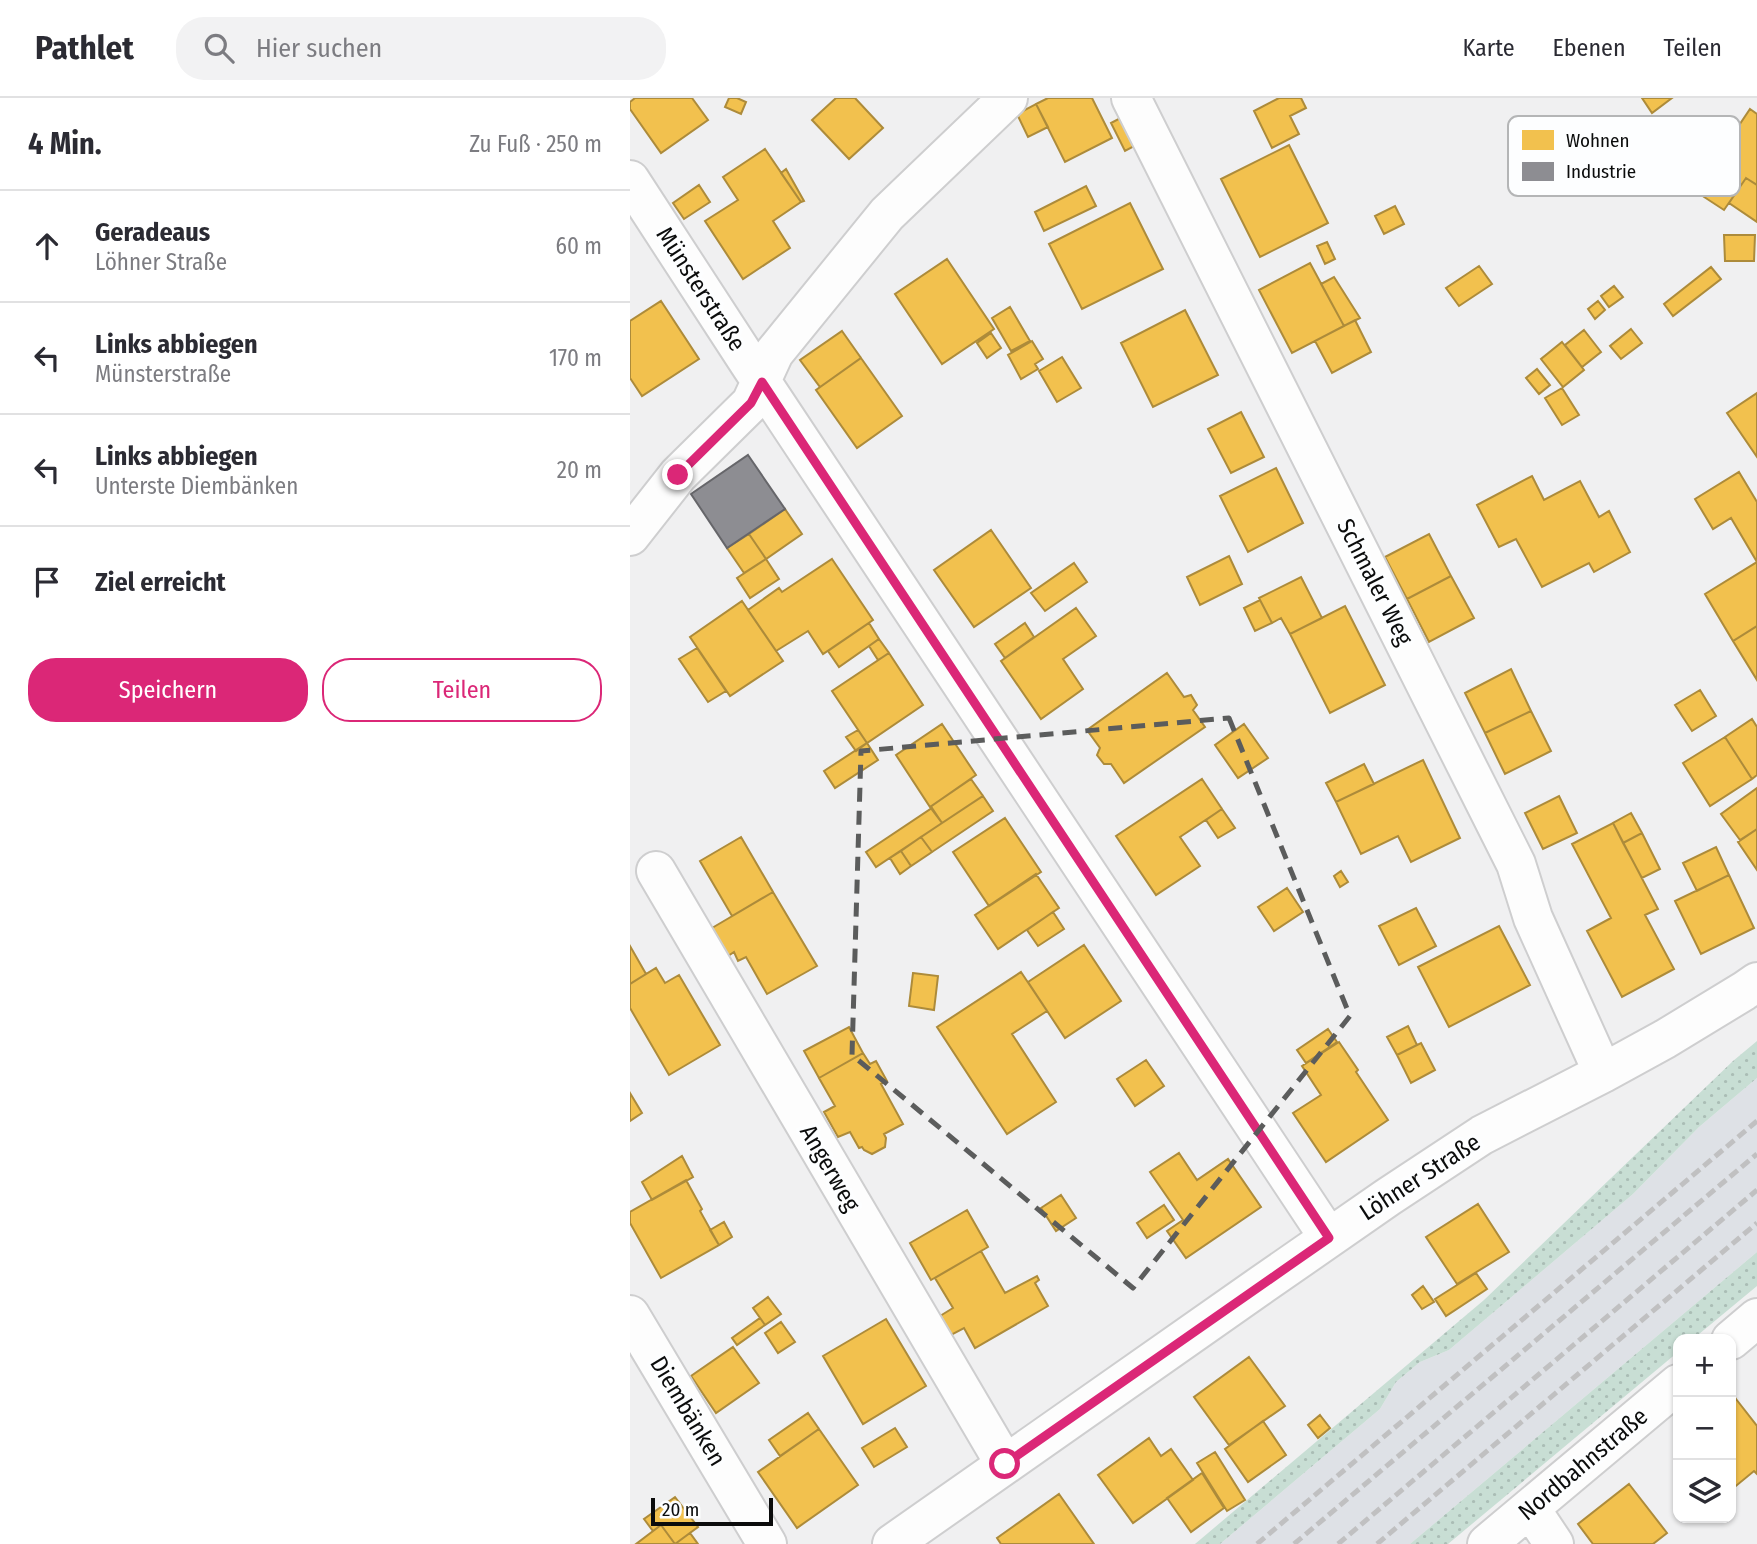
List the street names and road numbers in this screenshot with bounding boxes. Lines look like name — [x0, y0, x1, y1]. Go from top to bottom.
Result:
street label: Münsterstraße — [651, 222, 751, 356]
street label: Schmaler Weg — [1331, 514, 1419, 650]
street label: Angerweg — [794, 1120, 866, 1217]
street label: Löhner Straße — [1355, 1128, 1485, 1226]
street label: Diembänken — [644, 1351, 732, 1471]
street label: Nordbahnstraße — [1513, 1402, 1653, 1526]

